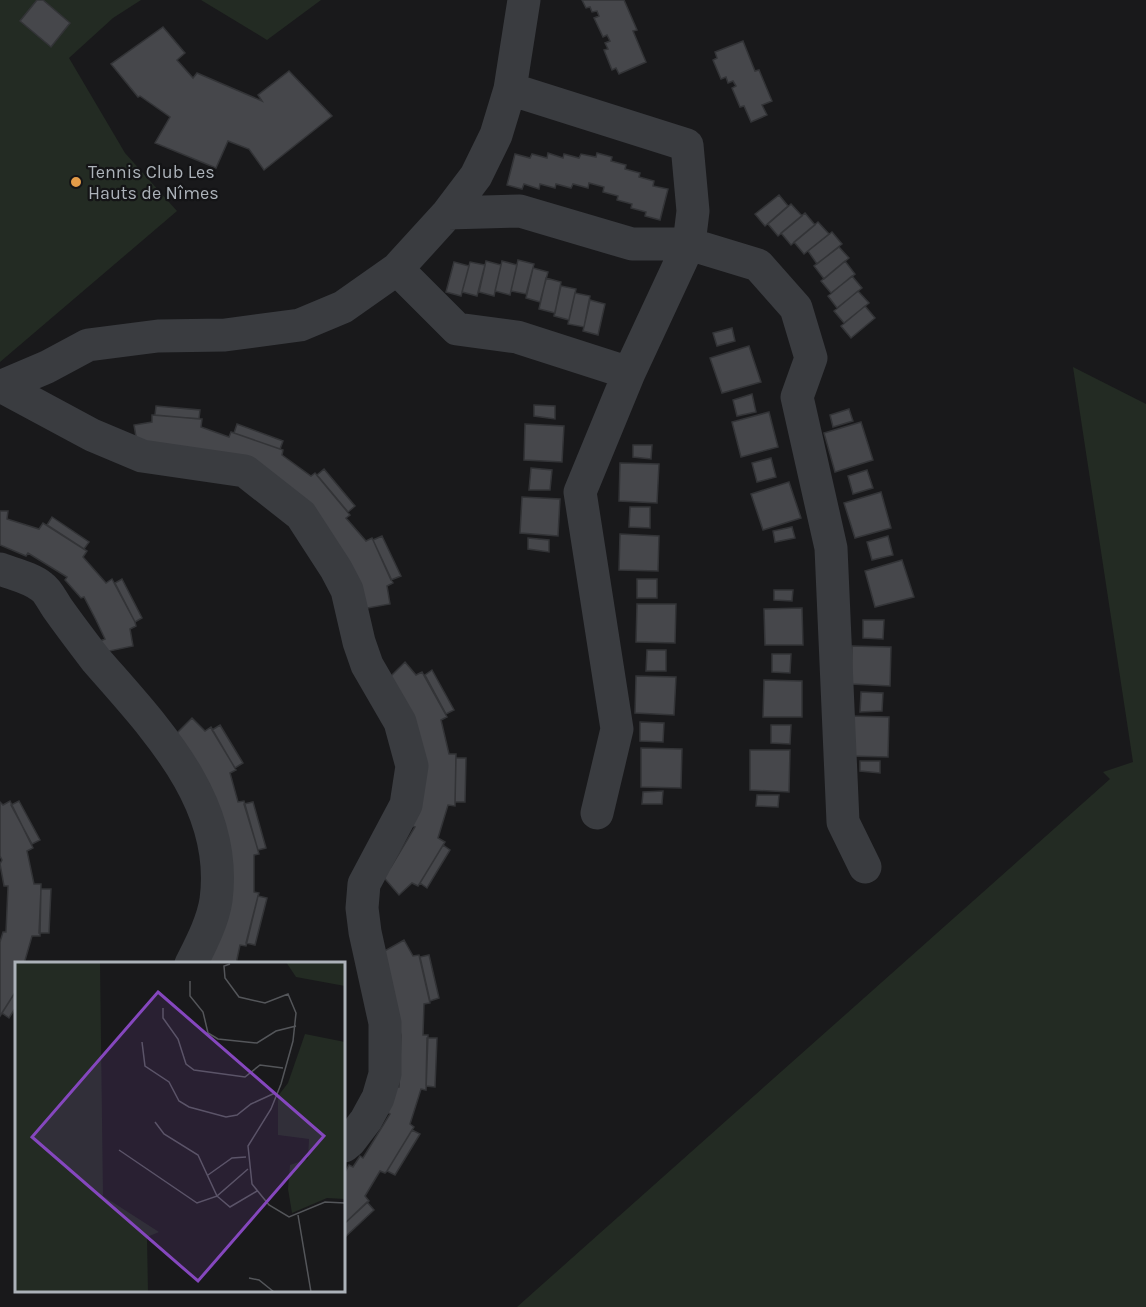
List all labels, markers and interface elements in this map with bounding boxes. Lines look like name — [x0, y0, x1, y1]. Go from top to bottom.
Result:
place label: Tennis Club Les Hauts de Nîmes — [88, 161, 219, 204]
marker: Tennis Club Les Hauts de Nîmes — [69, 175, 83, 189]
inset map — [15, 962, 345, 1292]

